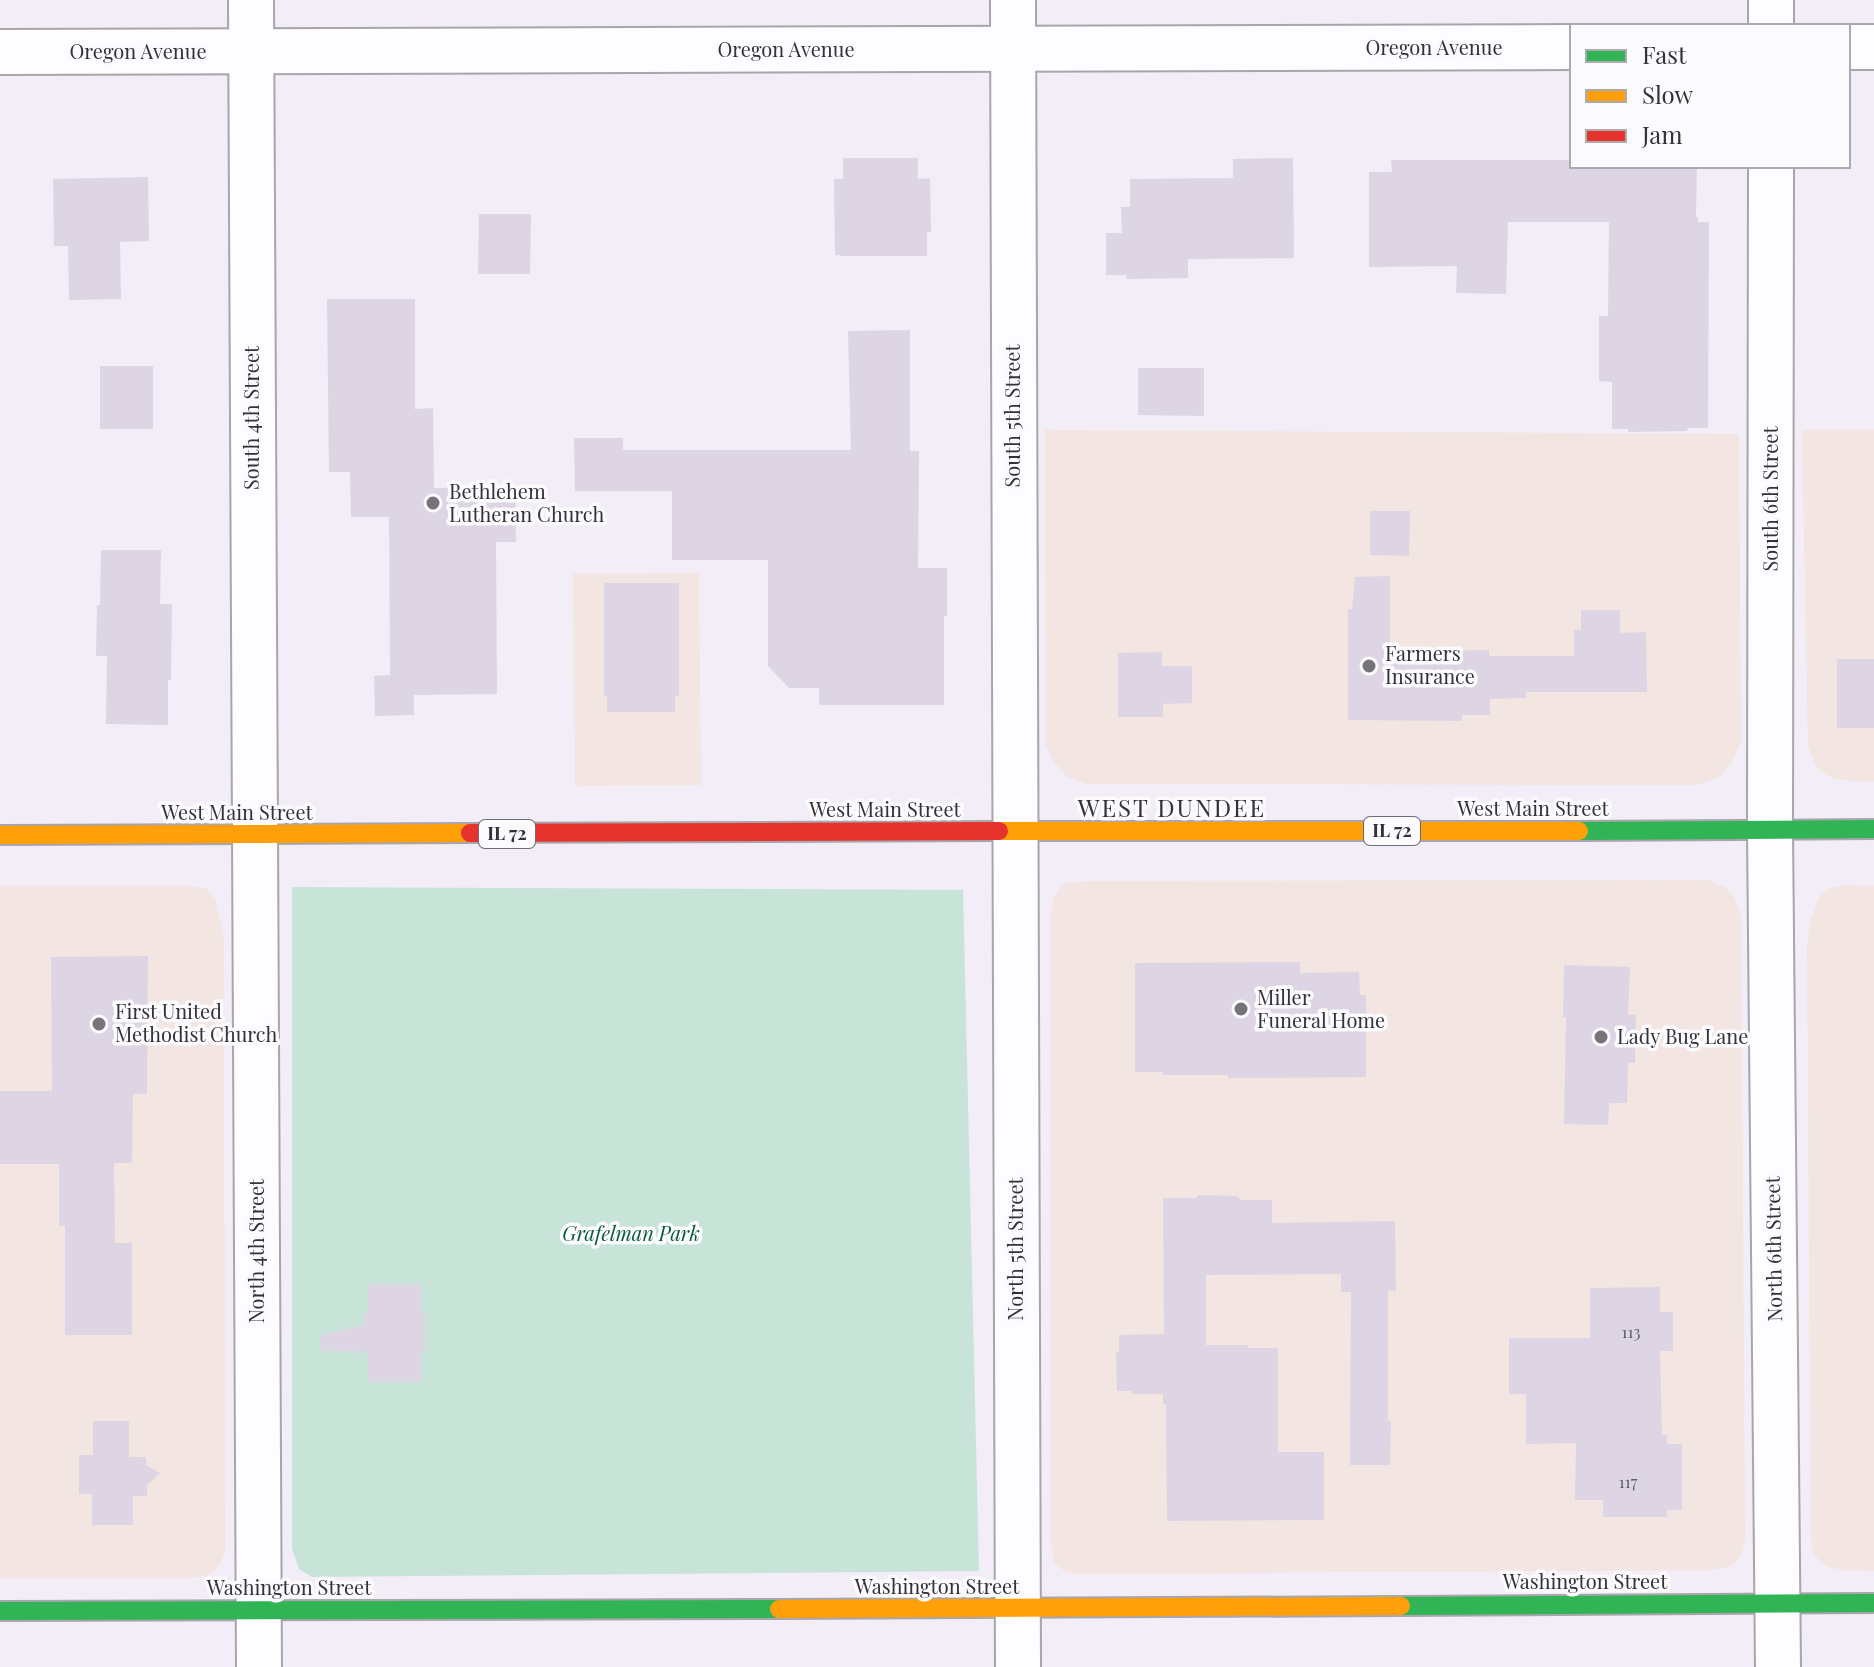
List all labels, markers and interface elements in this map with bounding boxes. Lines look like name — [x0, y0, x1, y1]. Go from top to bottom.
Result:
legend — [1570, 24, 1850, 168]
street label: Oregon Avenue — [1366, 33, 1503, 60]
street label: Oregon Avenue — [718, 35, 855, 62]
street label: Oregon Avenue — [70, 37, 207, 64]
text: Fast — [1642, 38, 1687, 70]
text: Slow — [1642, 78, 1694, 110]
text: Jam — [1641, 118, 1683, 150]
street label: South 5th Street — [998, 344, 1025, 488]
street label: South 4th Street — [237, 345, 264, 490]
street label: South 6th Street — [1756, 426, 1783, 572]
place label: Bethlehem Lutheran Church — [449, 477, 604, 527]
marker: Bethlehem Lutheran Church — [424, 494, 442, 512]
place label: Farmers Insurance — [1385, 639, 1475, 689]
marker: Farmers Insurance — [1360, 657, 1378, 675]
district label: WEST DUNDEE — [1077, 791, 1266, 823]
street label: West Main Street — [1456, 794, 1610, 821]
street label: West Main Street — [808, 795, 962, 822]
street label: West Main Street — [160, 798, 314, 825]
road number: IL 72 — [1364, 817, 1420, 845]
road number: IL 72 — [479, 820, 535, 848]
place label: Miller Funeral Home — [1257, 983, 1385, 1033]
place label: First United Methodist Church — [115, 997, 277, 1047]
marker: Miller Funeral Home — [1232, 1000, 1250, 1018]
marker: First United Methodist Church — [90, 1015, 108, 1033]
place label: Lady Bug Lane — [1617, 1022, 1748, 1049]
marker: Lady Bug Lane — [1592, 1028, 1610, 1046]
street label: North 6th Street — [1758, 1175, 1787, 1322]
street label: North 5th Street — [1001, 1176, 1028, 1321]
street label: North 4th Street — [242, 1178, 269, 1323]
park label: Grafelman Park — [562, 1219, 700, 1246]
house number: 113 — [1622, 1321, 1640, 1342]
house number: 117 — [1619, 1471, 1638, 1492]
street label: Washington Street — [1502, 1567, 1668, 1594]
street label: Washington Street — [854, 1572, 1020, 1599]
street label: Washington Street — [206, 1573, 372, 1600]

